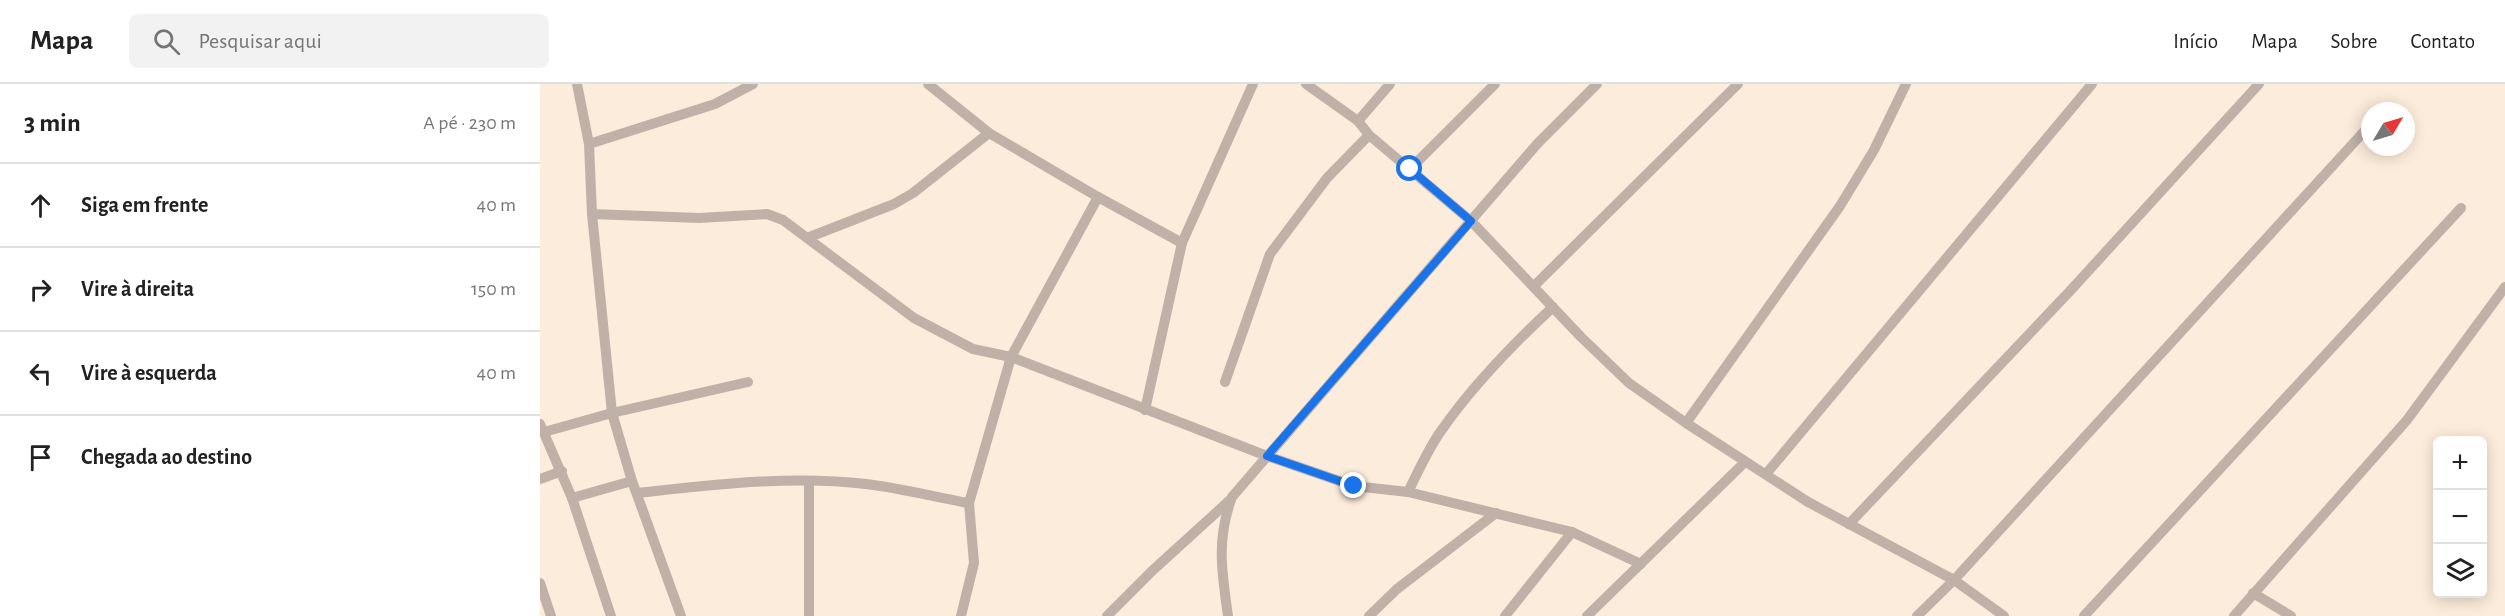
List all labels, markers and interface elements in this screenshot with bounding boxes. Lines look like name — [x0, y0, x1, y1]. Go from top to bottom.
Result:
search box — [129, 14, 549, 68]
icon: search — [150, 25, 183, 58]
text: Mapa — [30, 27, 93, 55]
text: Pesquisar aqui — [198, 30, 322, 52]
text: Início — [2173, 31, 2218, 52]
text: Mapa — [2251, 31, 2298, 52]
text: Sobre — [2331, 31, 2377, 52]
text: Contato — [2410, 31, 2475, 52]
north arrow — [2361, 102, 2415, 156]
text: 3 min — [24, 110, 81, 136]
text: A pé · 230 m — [423, 113, 516, 133]
route start — [1396, 155, 1422, 181]
icon: ahead — [24, 189, 57, 222]
text: Siga em frente — [81, 194, 208, 216]
text: 40 m — [477, 195, 516, 215]
icon: right — [24, 273, 57, 306]
text: Vire à direita — [81, 278, 194, 300]
text: 150 m — [471, 279, 516, 299]
icon: left — [24, 357, 57, 390]
text: Vire à esquerda — [81, 362, 217, 384]
text: 40 m — [477, 363, 516, 383]
map controls — [2433, 436, 2487, 598]
button: + — [2433, 436, 2487, 490]
icon: arrive — [24, 441, 57, 474]
text: Chegada ao destino — [81, 446, 252, 468]
route end — [1340, 472, 1366, 498]
button: − — [2433, 490, 2487, 544]
button: layers — [2433, 544, 2487, 598]

